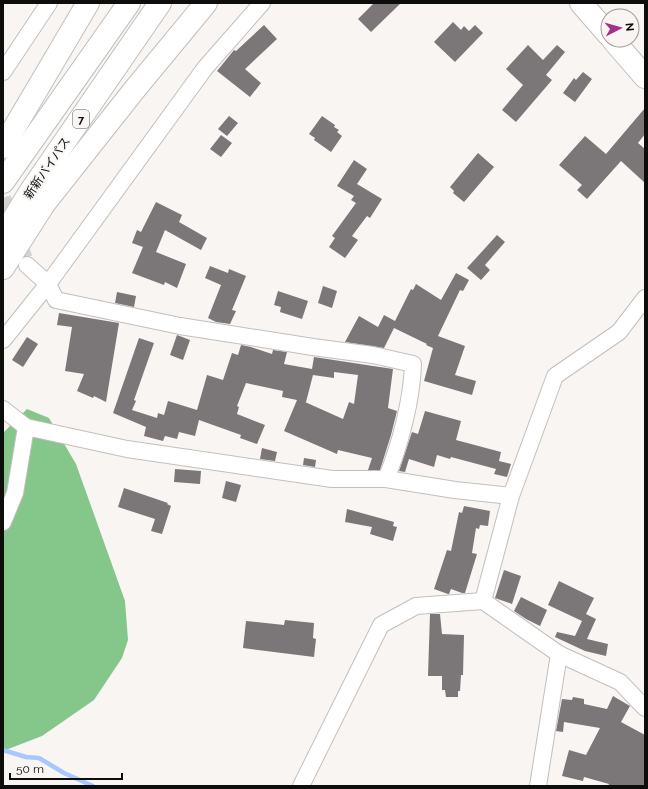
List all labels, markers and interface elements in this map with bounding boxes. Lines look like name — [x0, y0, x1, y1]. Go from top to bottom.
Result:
north arrow — [600, 8, 640, 48]
text: N — [623, 22, 636, 32]
road number: 7 — [73, 110, 89, 128]
street label: 新新バイパス — [21, 134, 73, 202]
scale bar — [10, 755, 122, 781]
text: 50 m — [16, 762, 44, 776]

